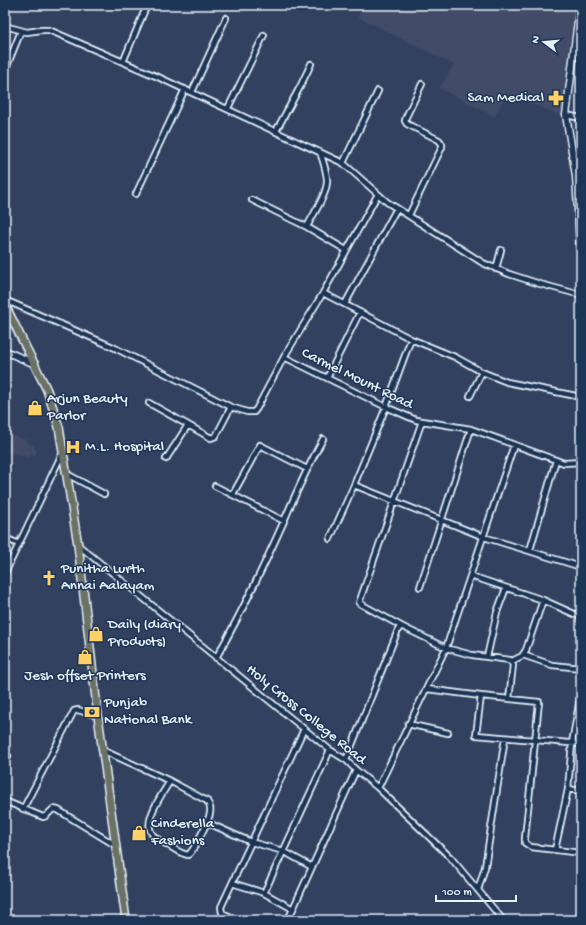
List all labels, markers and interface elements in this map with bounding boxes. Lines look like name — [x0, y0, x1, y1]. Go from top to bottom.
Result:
north arrow — [524, 22, 564, 62]
text: N — [530, 35, 543, 45]
place label: Sam Medical — [468, 89, 544, 107]
pharmacy icon: Sam Medical — [547, 89, 565, 107]
street label: Carmel Mount Road — [298, 344, 417, 414]
place label: Arjun Beauty Parlor — [46, 390, 128, 425]
shop icon: Arjun Beauty Parlor — [26, 399, 44, 417]
hospital icon: M.L. Hospital — [64, 438, 82, 456]
place label: M.L. Hospital — [85, 438, 164, 456]
place label: Punitha Lurth Annai Aalayam — [60, 560, 155, 595]
church icon: Punitha Lurth Annai Aalayam — [40, 569, 58, 587]
place label: Daily (diary Products) — [107, 616, 182, 651]
shop icon: Daily (diary Products) — [87, 625, 105, 643]
shop icon: Jesh offset Printers — [76, 648, 94, 666]
street label: Holy Cross College Road — [242, 661, 371, 770]
place label: Jesh offset Printers — [24, 667, 146, 685]
place label: Punjab National Bank — [103, 694, 193, 729]
bank icon: Punjab National Bank — [83, 703, 101, 721]
place label: Cinderella Fashions — [150, 815, 215, 850]
shop icon: Cinderella Fashions — [130, 824, 148, 842]
scale bar — [436, 877, 516, 903]
text: 100 m — [441, 886, 472, 900]

